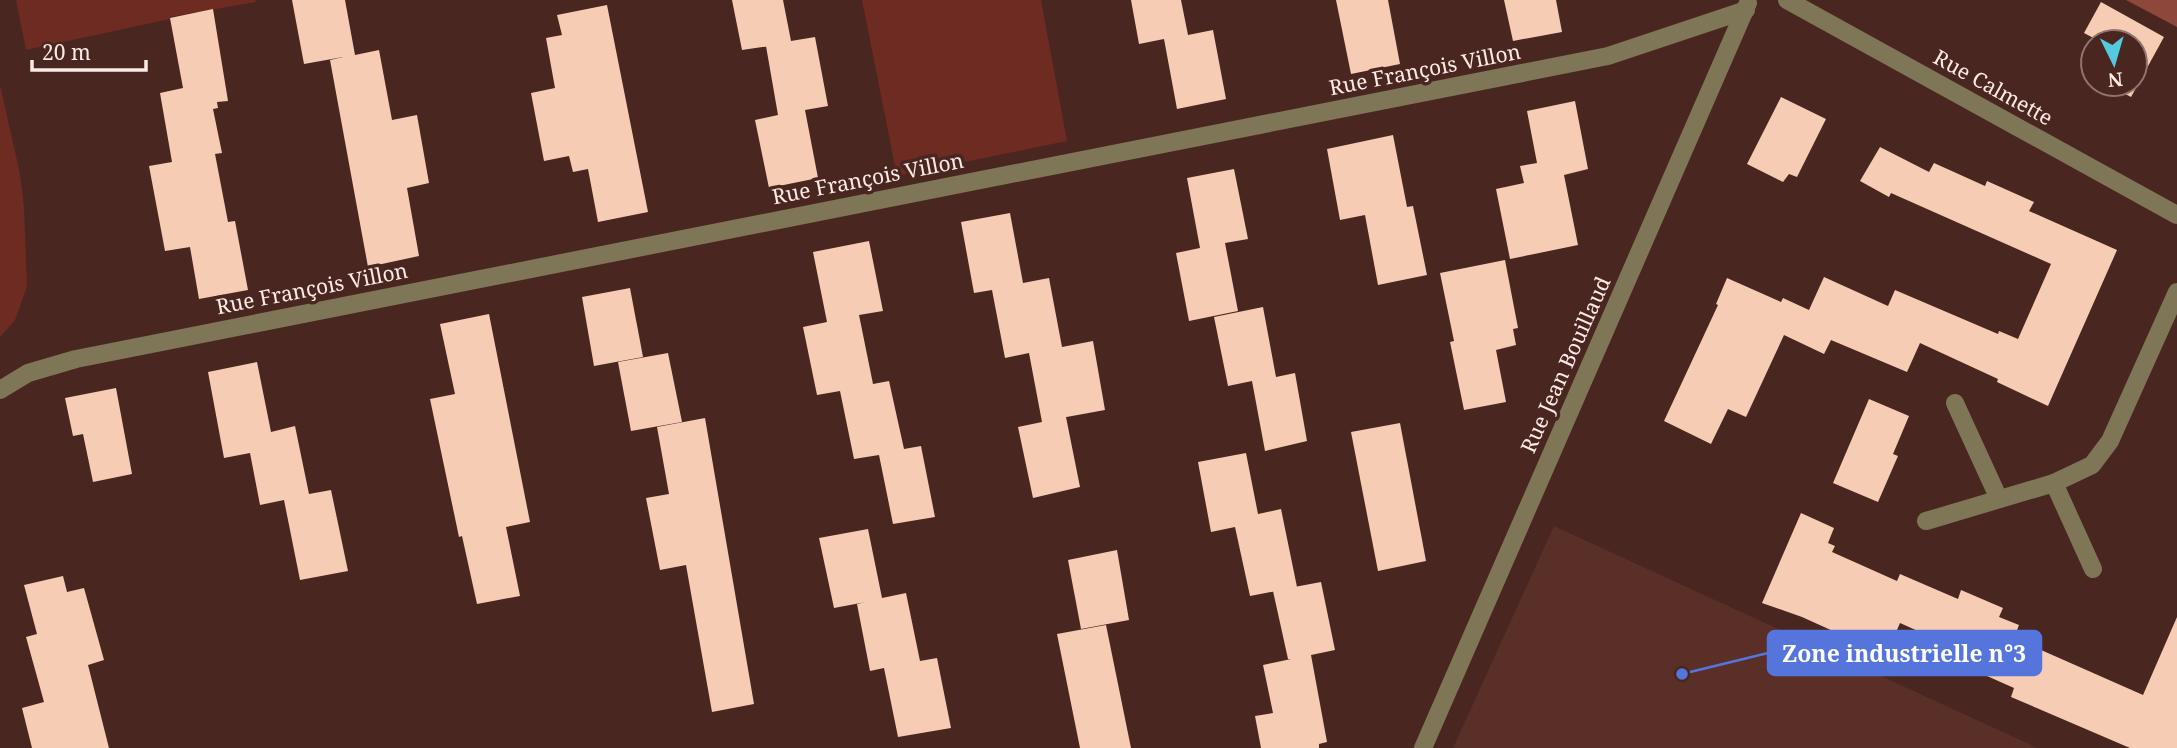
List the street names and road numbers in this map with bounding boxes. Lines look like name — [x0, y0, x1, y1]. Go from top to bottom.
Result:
street label: Rue François Villon — [1327, 37, 1523, 101]
street label: Rue Calmette — [1929, 43, 2058, 131]
street label: Rue François Villon — [770, 146, 966, 210]
street label: Rue François Villon — [214, 256, 410, 320]
street label: Rue Jean Bouillaud — [1514, 272, 1617, 457]

